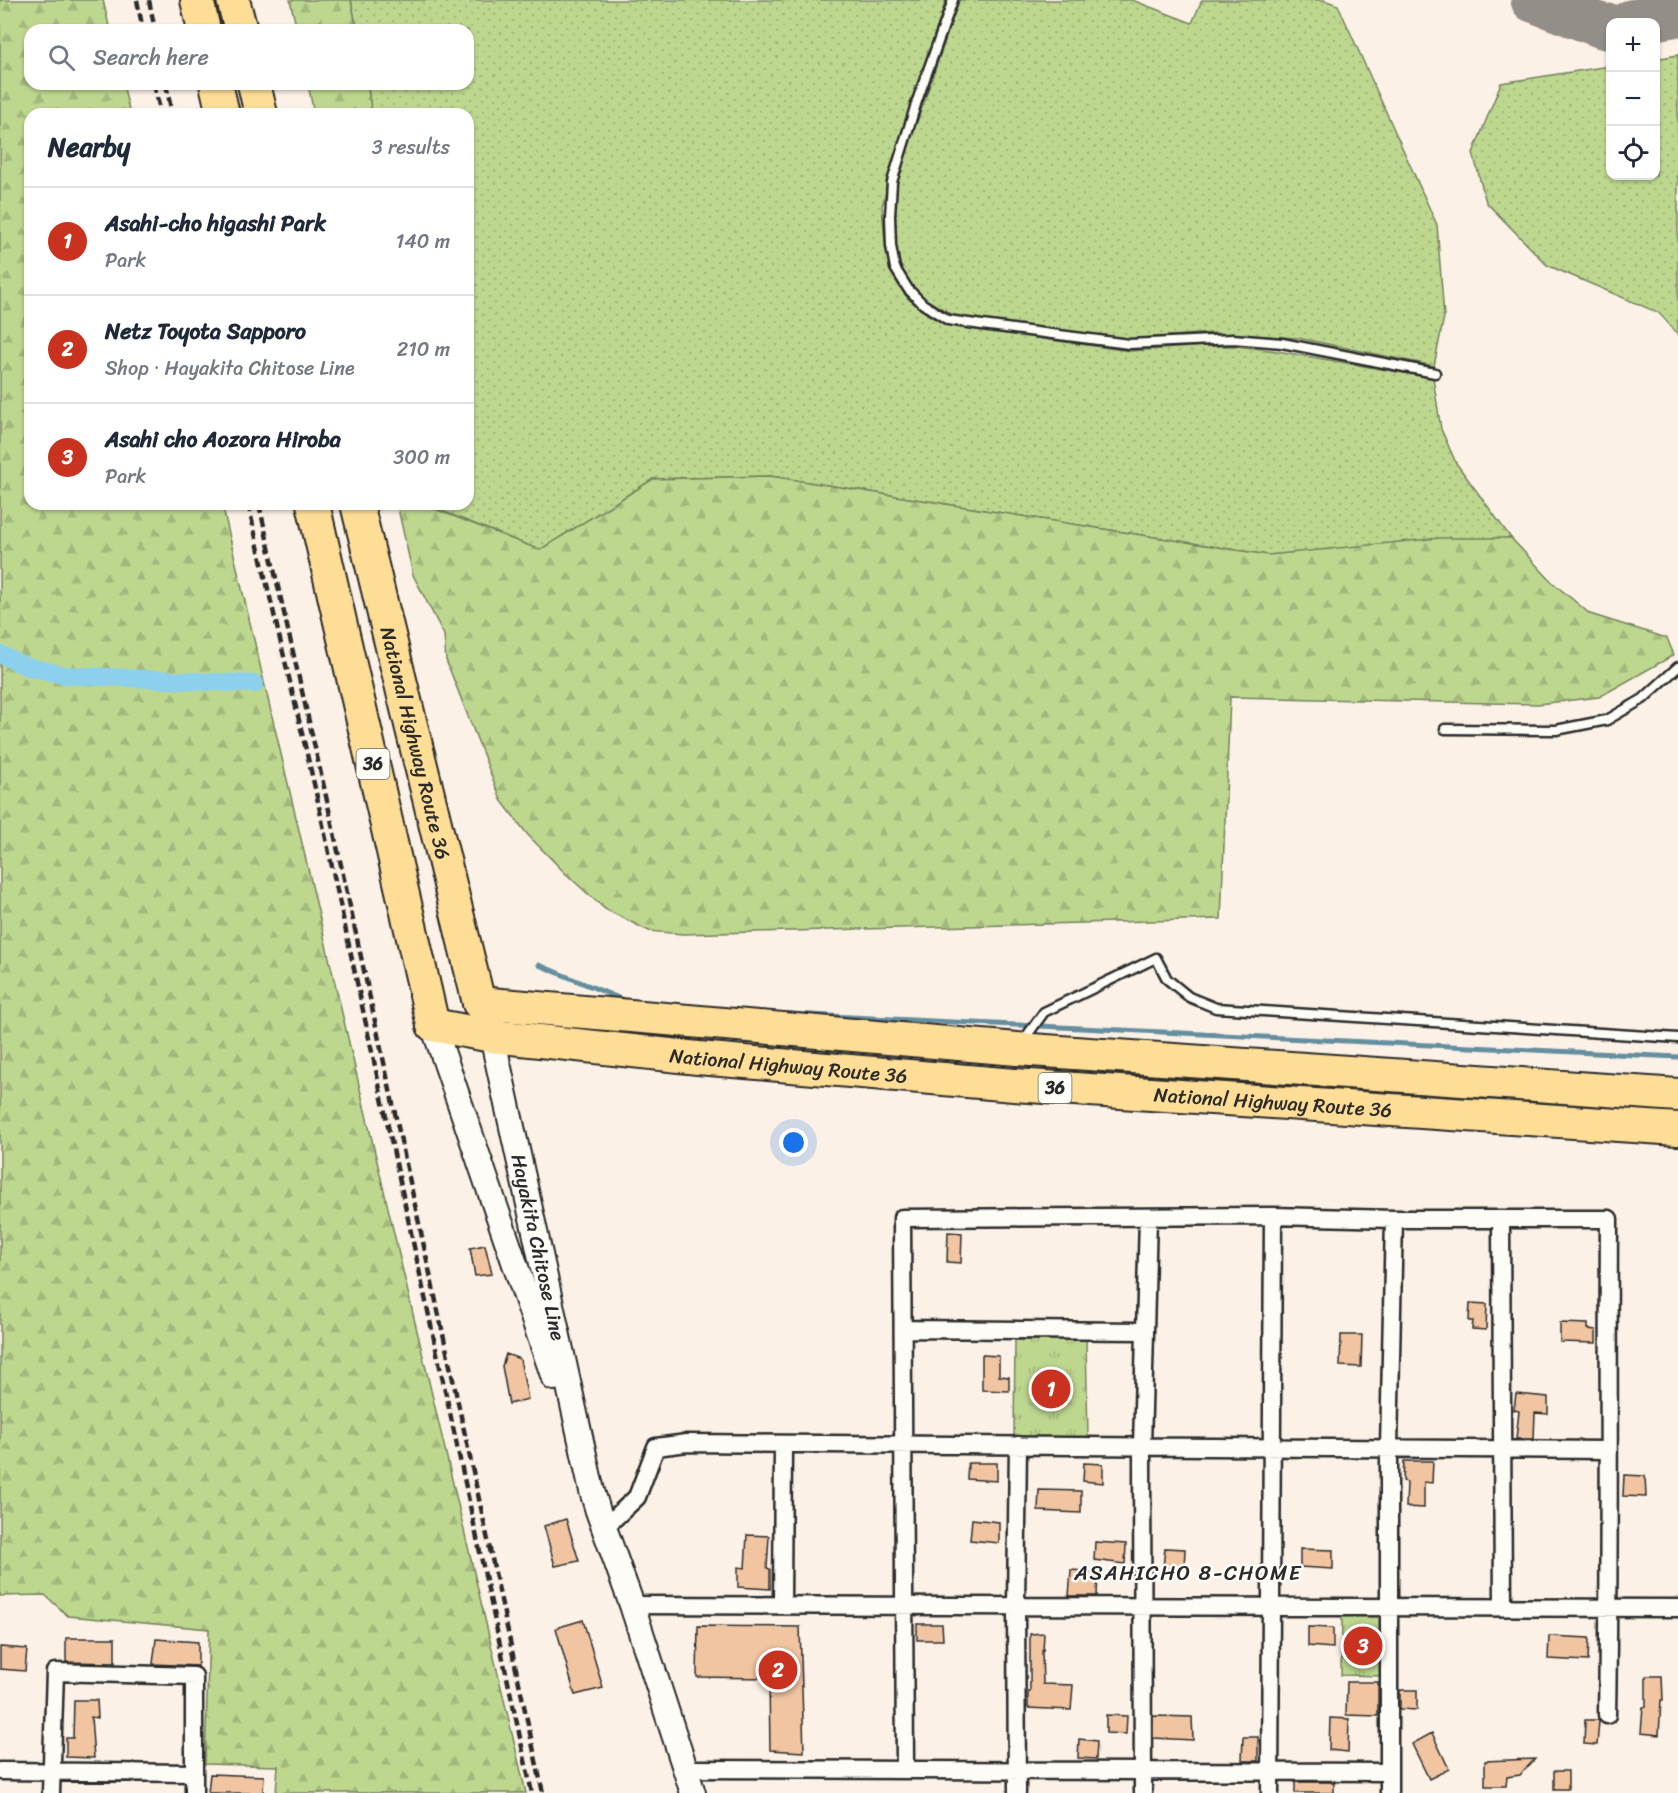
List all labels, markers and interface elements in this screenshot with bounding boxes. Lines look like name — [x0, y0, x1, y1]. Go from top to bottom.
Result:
map controls — [1606, 18, 1660, 180]
button: + — [1606, 18, 1660, 72]
search box — [24, 24, 474, 90]
text: Search here — [93, 38, 209, 77]
icon: search — [45, 41, 78, 74]
button: − — [1606, 72, 1660, 126]
text: Nearby — [48, 124, 130, 170]
button: locate — [1606, 126, 1660, 180]
text: 3 results — [372, 130, 450, 165]
text: Asahi-cho higashi Park — [105, 204, 326, 243]
text: 1 — [63, 224, 72, 259]
text: 140 m — [396, 224, 450, 259]
text: Park — [105, 243, 146, 278]
text: Netz Toyota Sapporo — [105, 312, 306, 351]
text: 2 — [62, 332, 73, 367]
text: 210 m — [397, 332, 450, 367]
text: Shop · Hayakita Chitose Line — [105, 351, 355, 386]
text: Asahi cho Aozora Hiroba — [105, 420, 341, 459]
text: 3 — [62, 440, 73, 475]
text: 300 m — [393, 440, 450, 475]
text: Park — [105, 459, 146, 494]
street label: National Highway Route 36 — [370, 623, 461, 863]
road number: 36 — [356, 749, 389, 779]
street label: National Highway Route 36 — [668, 1038, 909, 1093]
road number: 36 — [1038, 1073, 1072, 1103]
street label: National Highway Route 36 — [1153, 1077, 1393, 1128]
your location — [779, 1128, 808, 1157]
street label: Hayakita Chitose Line — [501, 1150, 576, 1344]
pin: 1 — [1032, 1366, 1070, 1412]
district label: ASAHICHO 8-CHOME — [1073, 1554, 1302, 1592]
pin: 3 — [1344, 1624, 1382, 1668]
pin: 2 — [758, 1648, 798, 1692]

